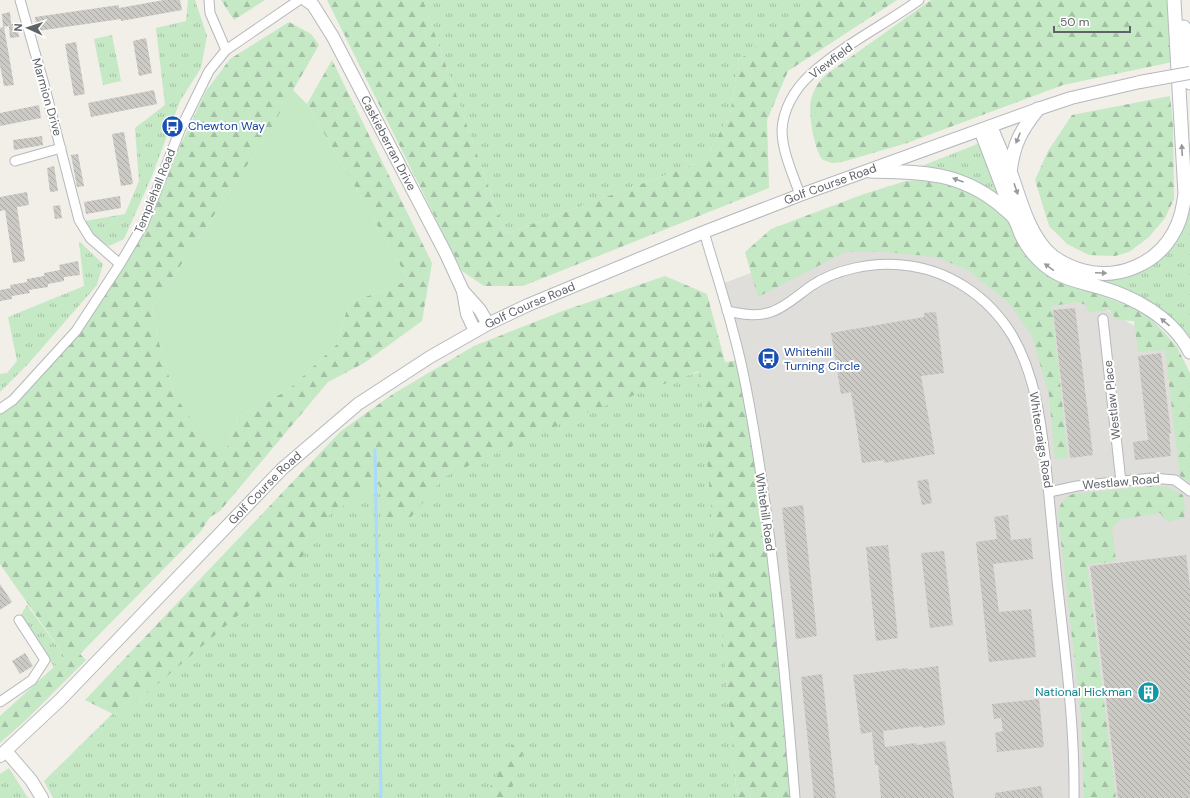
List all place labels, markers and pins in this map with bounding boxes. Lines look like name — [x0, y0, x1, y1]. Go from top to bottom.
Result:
bus stop icon: Chewton Way — [159, 113, 185, 139]
place label: Chewton Way — [188, 118, 265, 134]
place label: Whitehill Turning Circle — [784, 344, 860, 374]
bus stop icon: Whitehill Turning Circle — [755, 346, 781, 372]
building icon: National Hickman — [1135, 679, 1161, 705]
place label: National Hickman — [1035, 684, 1132, 700]

